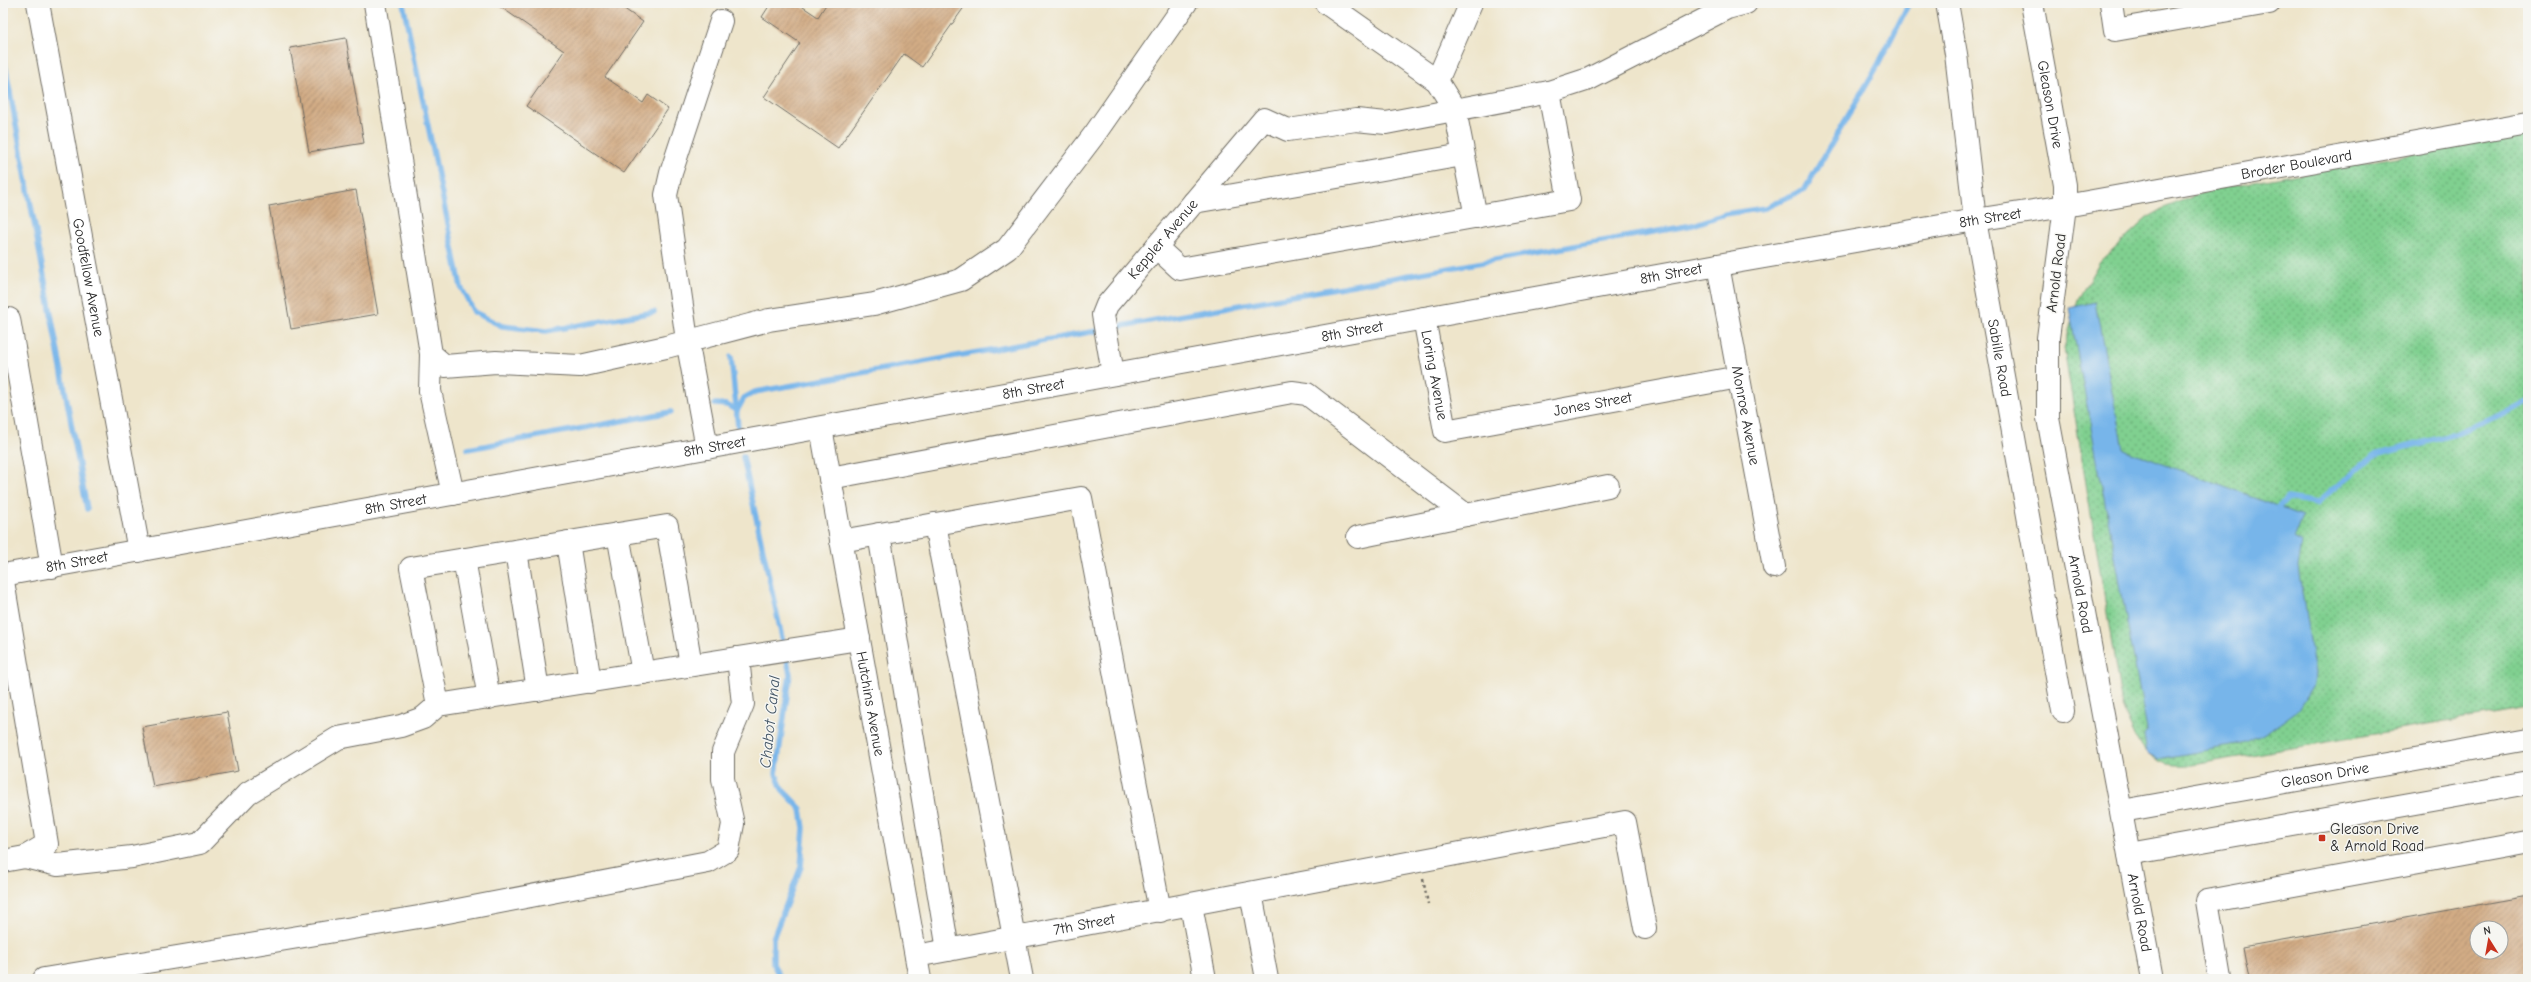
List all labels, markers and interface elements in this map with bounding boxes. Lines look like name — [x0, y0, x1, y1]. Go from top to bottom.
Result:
street label: Gleason Drive — [2034, 59, 2067, 150]
street label: Broder Boulevard — [2240, 146, 2353, 183]
street label: Keppler Avenue — [1124, 195, 1202, 283]
street label: 8th Street — [1958, 204, 2023, 232]
street label: Goodfellow Avenue — [69, 217, 108, 339]
street label: Arnold Road — [2042, 232, 2070, 314]
street label: 8th Street — [1639, 259, 1704, 288]
street label: 8th Street — [1320, 317, 1385, 346]
street label: Sabille Road — [1984, 317, 2016, 398]
street label: Loring Avenue — [1417, 328, 1452, 422]
street label: Monroe Avenue — [1728, 364, 1764, 467]
street label: 8th Street — [1001, 374, 1066, 403]
street label: Jones Street — [1552, 388, 1634, 420]
street label: 8th Street — [682, 432, 748, 461]
street label: 8th Street — [363, 489, 429, 518]
street label: 8th Street — [44, 547, 110, 576]
street label: Arnold Road — [2065, 553, 2097, 635]
street label: Hutchins Avenue — [852, 650, 889, 758]
water label: Chabot Canal — [756, 674, 784, 769]
street label: Gleason Drive — [2279, 758, 2371, 792]
place label: Gleason Drive & Arnold Road — [2330, 820, 2424, 855]
marker: Gleason Drive & Arnold Road — [2317, 833, 2327, 843]
street label: Arnold Road — [2124, 872, 2156, 953]
street label: 7th Street — [1052, 910, 1117, 939]
north arrow — [2469, 920, 2509, 960]
text: N — [2482, 924, 2492, 938]

